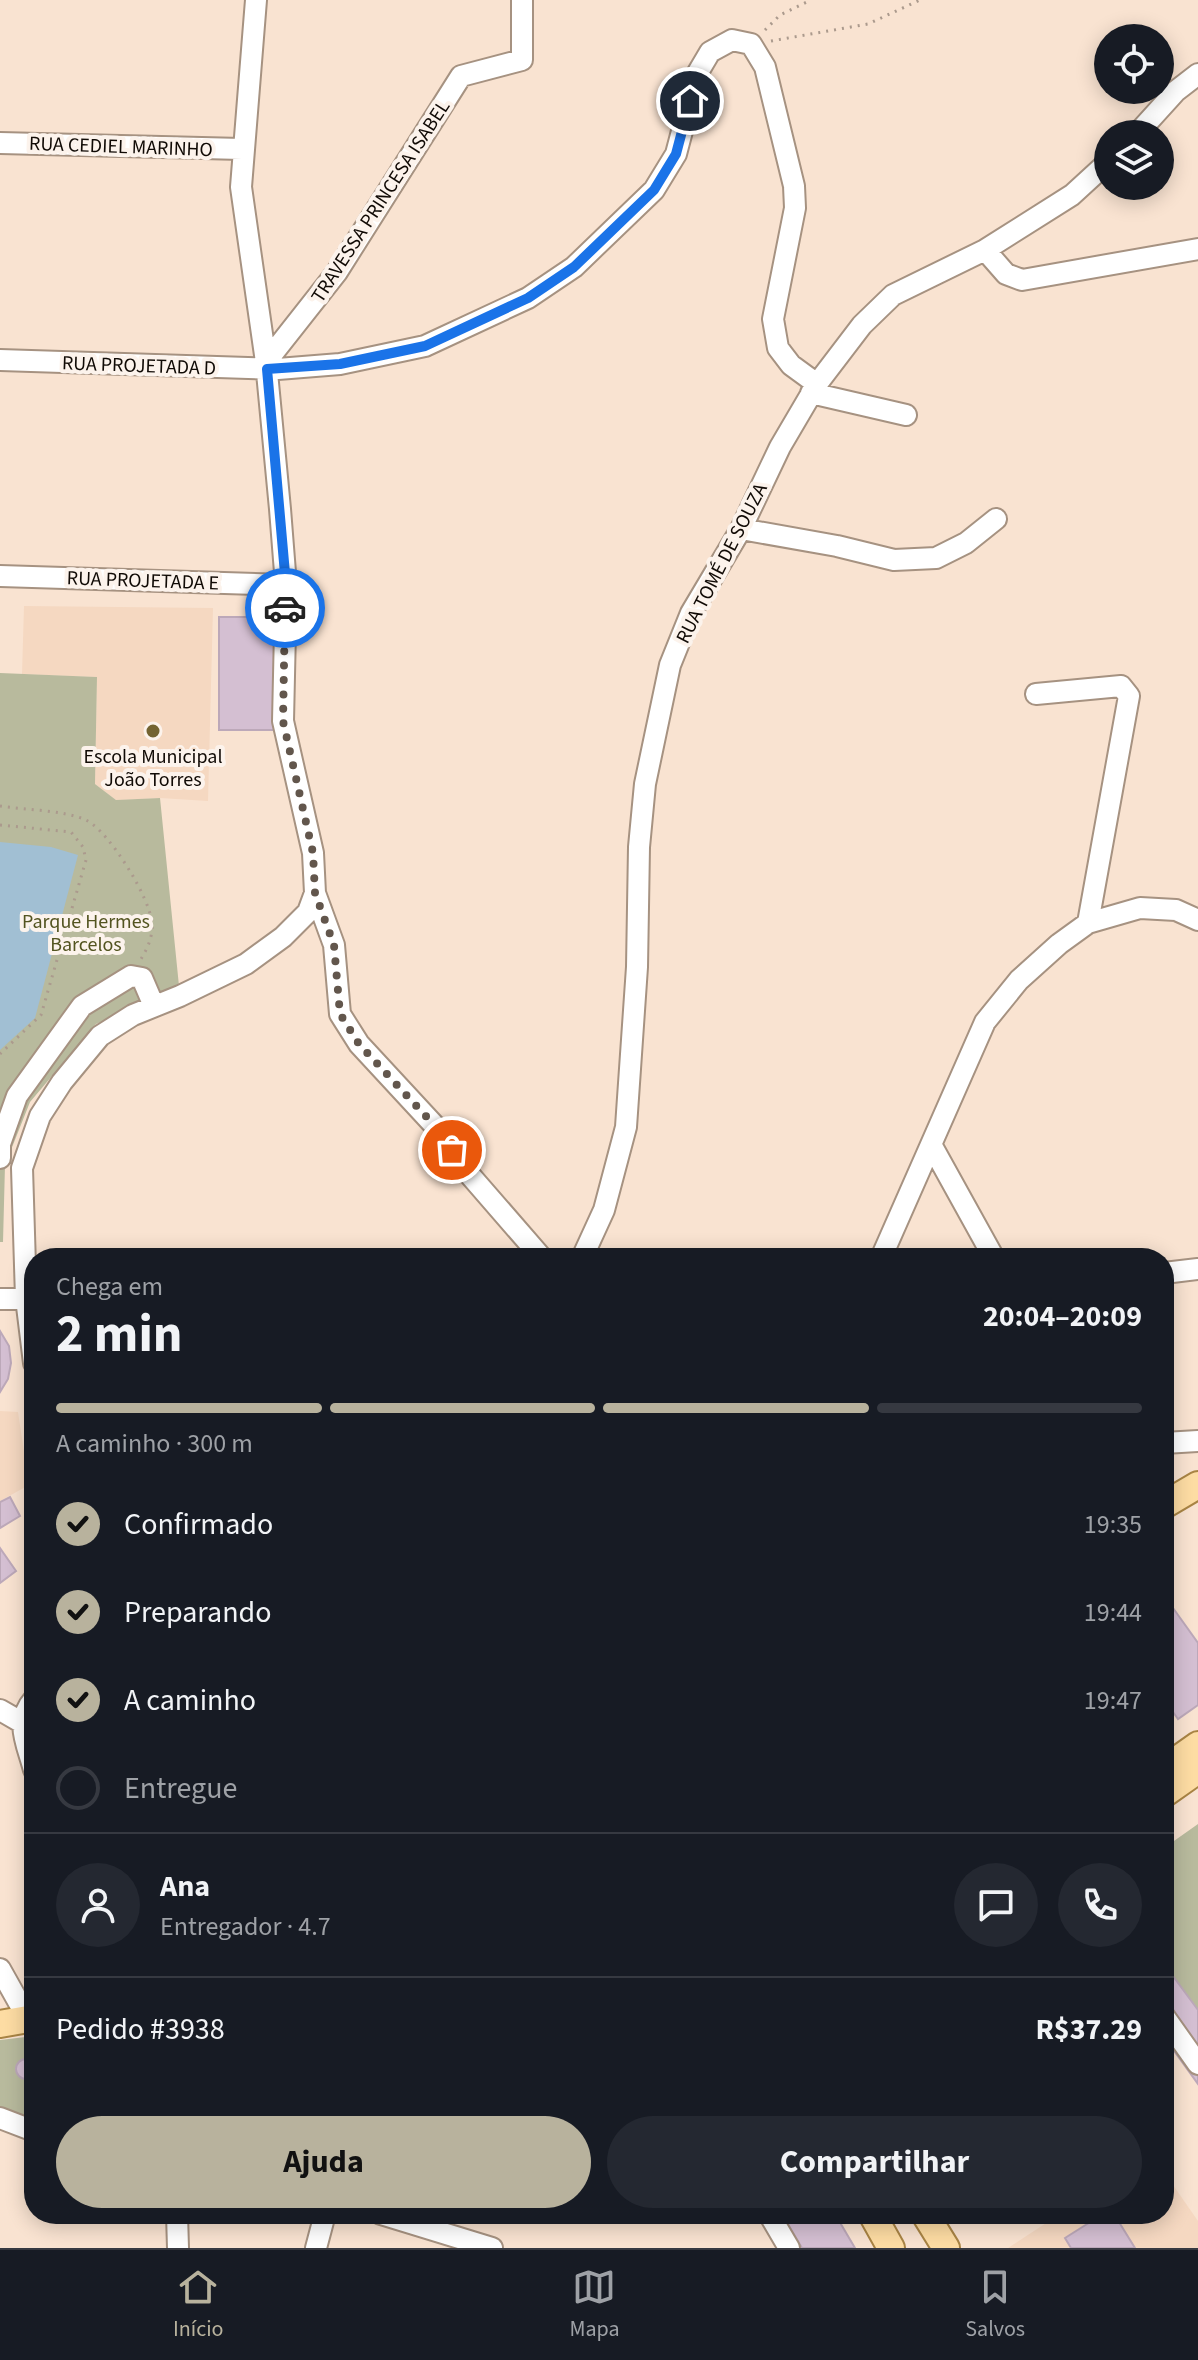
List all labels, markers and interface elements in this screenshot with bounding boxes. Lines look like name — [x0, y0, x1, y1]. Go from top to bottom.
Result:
map controls — [1094, 24, 1174, 200]
button: locate — [1094, 24, 1174, 104]
pin — [656, 67, 724, 135]
icon: home — [668, 79, 712, 123]
street label: TRAVESSA PRINCESA ISABEL — [305, 94, 457, 308]
button: layers — [1094, 120, 1174, 200]
street label: RUA CEDIEL MARINHO — [29, 130, 213, 164]
street label: RUA PROJETADA D — [61, 349, 216, 383]
street label: RUA TOMÉ DE SOUZA — [669, 478, 775, 649]
street label: RUA PROJETADA E — [66, 564, 220, 598]
courier — [245, 568, 325, 648]
icon: car — [263, 586, 307, 630]
marker: Escola Municipal João Torres — [144, 722, 162, 740]
place label: Escola Municipal João Torres — [84, 743, 222, 794]
park label: Parque Hermes Barcelos — [22, 908, 150, 959]
pin — [418, 1116, 486, 1184]
icon: bag — [430, 1128, 474, 1172]
text: Chega em — [56, 1268, 163, 1305]
text: 20:04–20:09 — [983, 1295, 1142, 1338]
text: 2 min — [56, 1298, 183, 1372]
text: A caminho · 300 m — [56, 1425, 253, 1462]
icon: check — [56, 1502, 100, 1546]
text: Confirmado — [124, 1503, 273, 1546]
text: 19:35 — [1084, 1506, 1142, 1543]
icon: check — [56, 1590, 100, 1634]
text: Preparando — [124, 1591, 271, 1634]
text: 19:44 — [1084, 1594, 1142, 1631]
icon: check — [56, 1678, 100, 1722]
text: A caminho — [124, 1679, 256, 1722]
text: 19:47 — [1084, 1682, 1142, 1719]
text: Entregue — [124, 1767, 237, 1810]
button: person — [56, 1863, 140, 1947]
button: chat — [954, 1863, 1038, 1947]
button: phone — [1058, 1863, 1142, 1947]
text: Ana — [160, 1865, 210, 1908]
text: Entregador · 4.7 — [160, 1908, 331, 1945]
text: Pedido #3938 — [56, 2008, 225, 2051]
text: R$37.29 — [1035, 2008, 1142, 2051]
button: Ajuda — [56, 2116, 591, 2208]
button: Compartilhar — [607, 2116, 1142, 2208]
tab: Início — [173, 2265, 224, 2345]
tab: Mapa — [569, 2265, 619, 2345]
tab: Salvos — [965, 2265, 1025, 2345]

